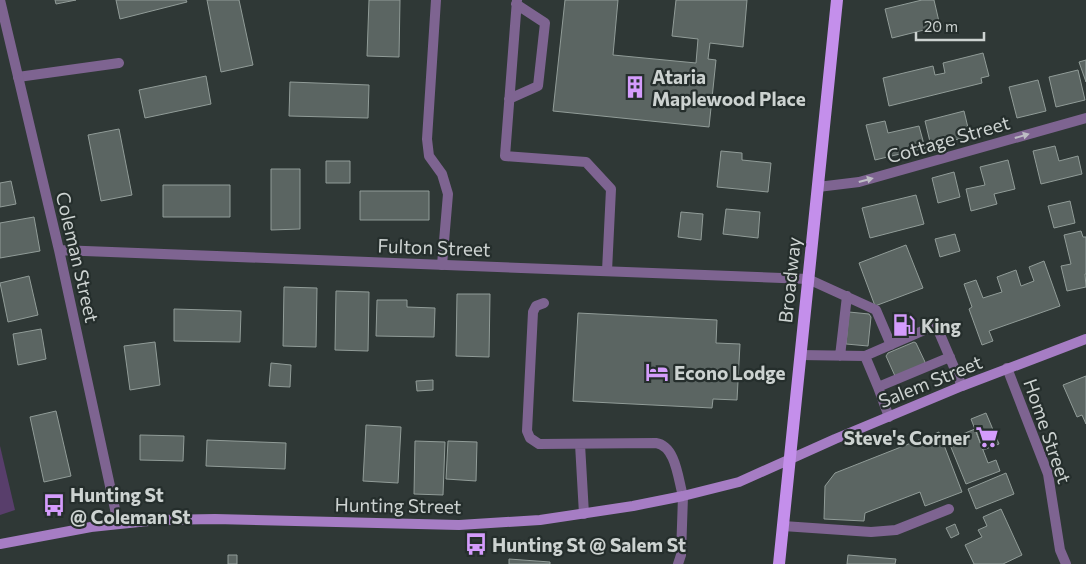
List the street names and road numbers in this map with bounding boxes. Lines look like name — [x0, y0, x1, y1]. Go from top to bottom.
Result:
street label: Cottage Street — [884, 110, 1013, 168]
street label: Coleman Street — [52, 189, 104, 325]
street label: Fulton Street — [377, 234, 491, 260]
street label: Broadway — [773, 236, 805, 324]
street label: Salem Street — [875, 350, 985, 412]
street label: Home Street — [1019, 375, 1077, 487]
street label: Hunting Street — [334, 492, 462, 518]

